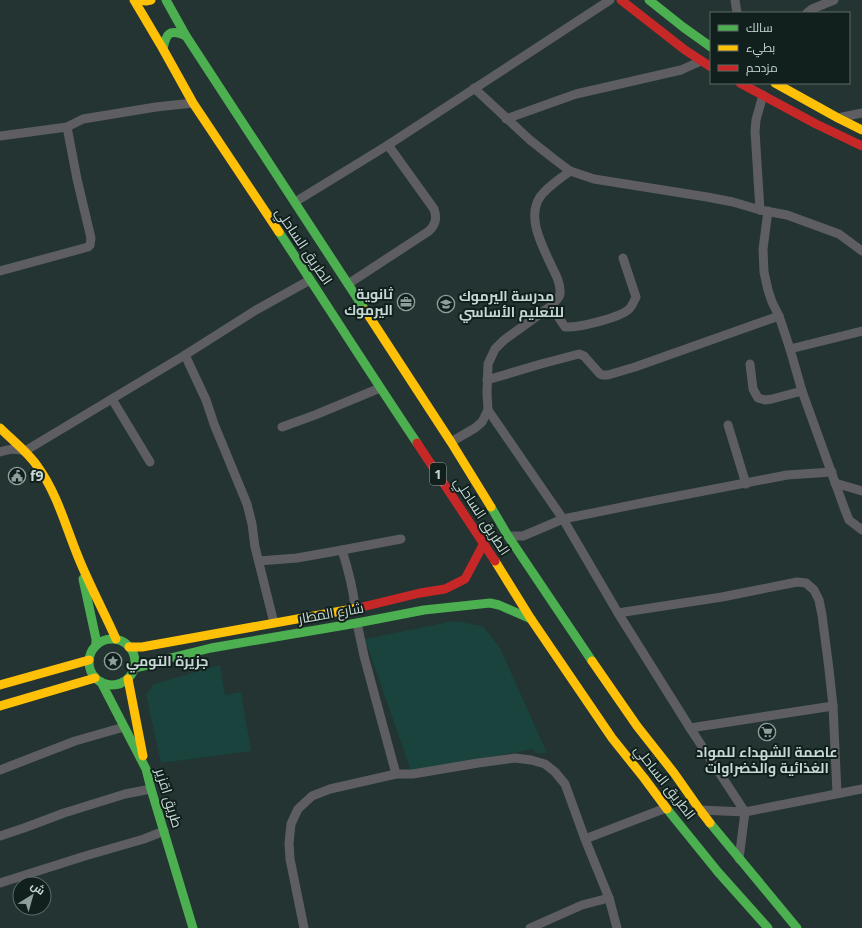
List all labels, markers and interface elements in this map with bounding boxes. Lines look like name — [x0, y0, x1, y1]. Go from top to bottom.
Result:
legend — [710, 12, 850, 84]
text: سالك — [746, 19, 773, 36]
text: بطيء — [746, 39, 775, 58]
text: مزدحم — [746, 59, 778, 76]
street label: الطريق الساحلي — [269, 203, 337, 290]
place label: ثانوية اليرموك — [344, 284, 394, 319]
place label: مدرسة اليرموك للتعليم الأساسي — [459, 286, 564, 323]
office icon: ثانوية اليرموك — [396, 292, 416, 312]
school or university icon: مدرسة اليرموك للتعليم الأساسي — [436, 294, 456, 314]
road number: 1 — [430, 463, 446, 485]
public building icon: f9 — [7, 466, 27, 486]
place label: f9 — [30, 466, 43, 485]
street label: الطريق الساحلي — [448, 473, 515, 560]
street label: شارع المطار — [296, 597, 365, 628]
place icon: جزيرة التومي — [103, 651, 123, 671]
place label: جزيرة التومي — [126, 651, 208, 673]
supermarket icon: عاصمة الشهداء للمواد الغذائية والخضراوات — [757, 722, 777, 742]
street label: الطريق الساحلي — [628, 741, 700, 825]
place label: عاصمة الشهداء للمواد الغذائية والخضراوات — [696, 742, 838, 777]
street label: طريق اقزير — [151, 765, 188, 830]
north arrow — [12, 876, 52, 916]
text: ش — [28, 877, 48, 898]

